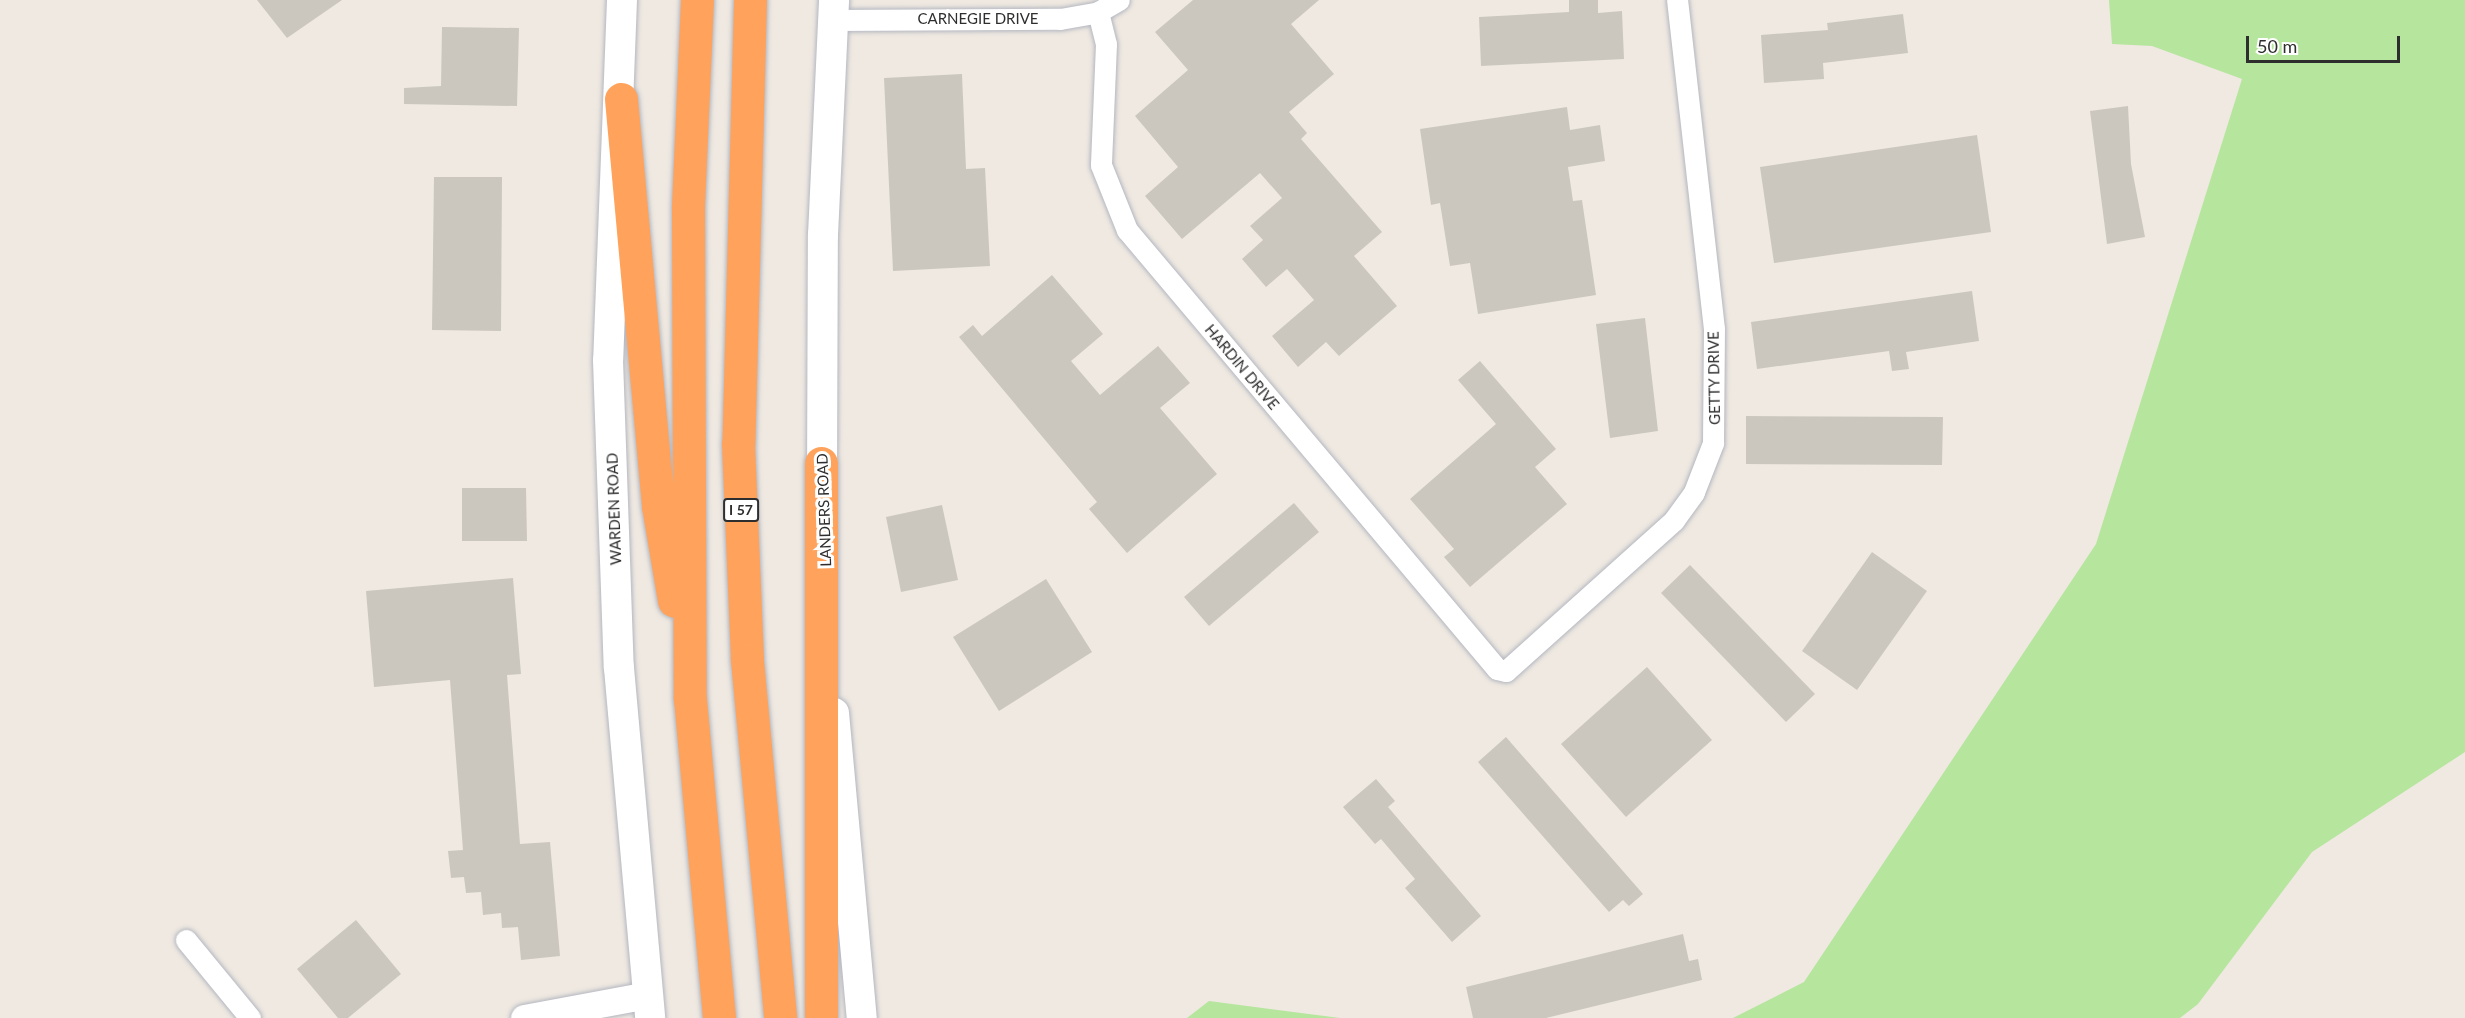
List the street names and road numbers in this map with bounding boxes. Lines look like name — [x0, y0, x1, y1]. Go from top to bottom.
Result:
street label: CARNEGIE DRIVE — [918, 10, 1038, 28]
street label: HARDIN DRIVE — [1201, 321, 1283, 413]
street label: GETTY DRIVE — [1704, 331, 1724, 425]
street label: WARDEN ROAD — [603, 453, 625, 565]
street label: LANDERS ROAD — [813, 453, 835, 567]
road number: I 57 — [723, 499, 759, 521]

